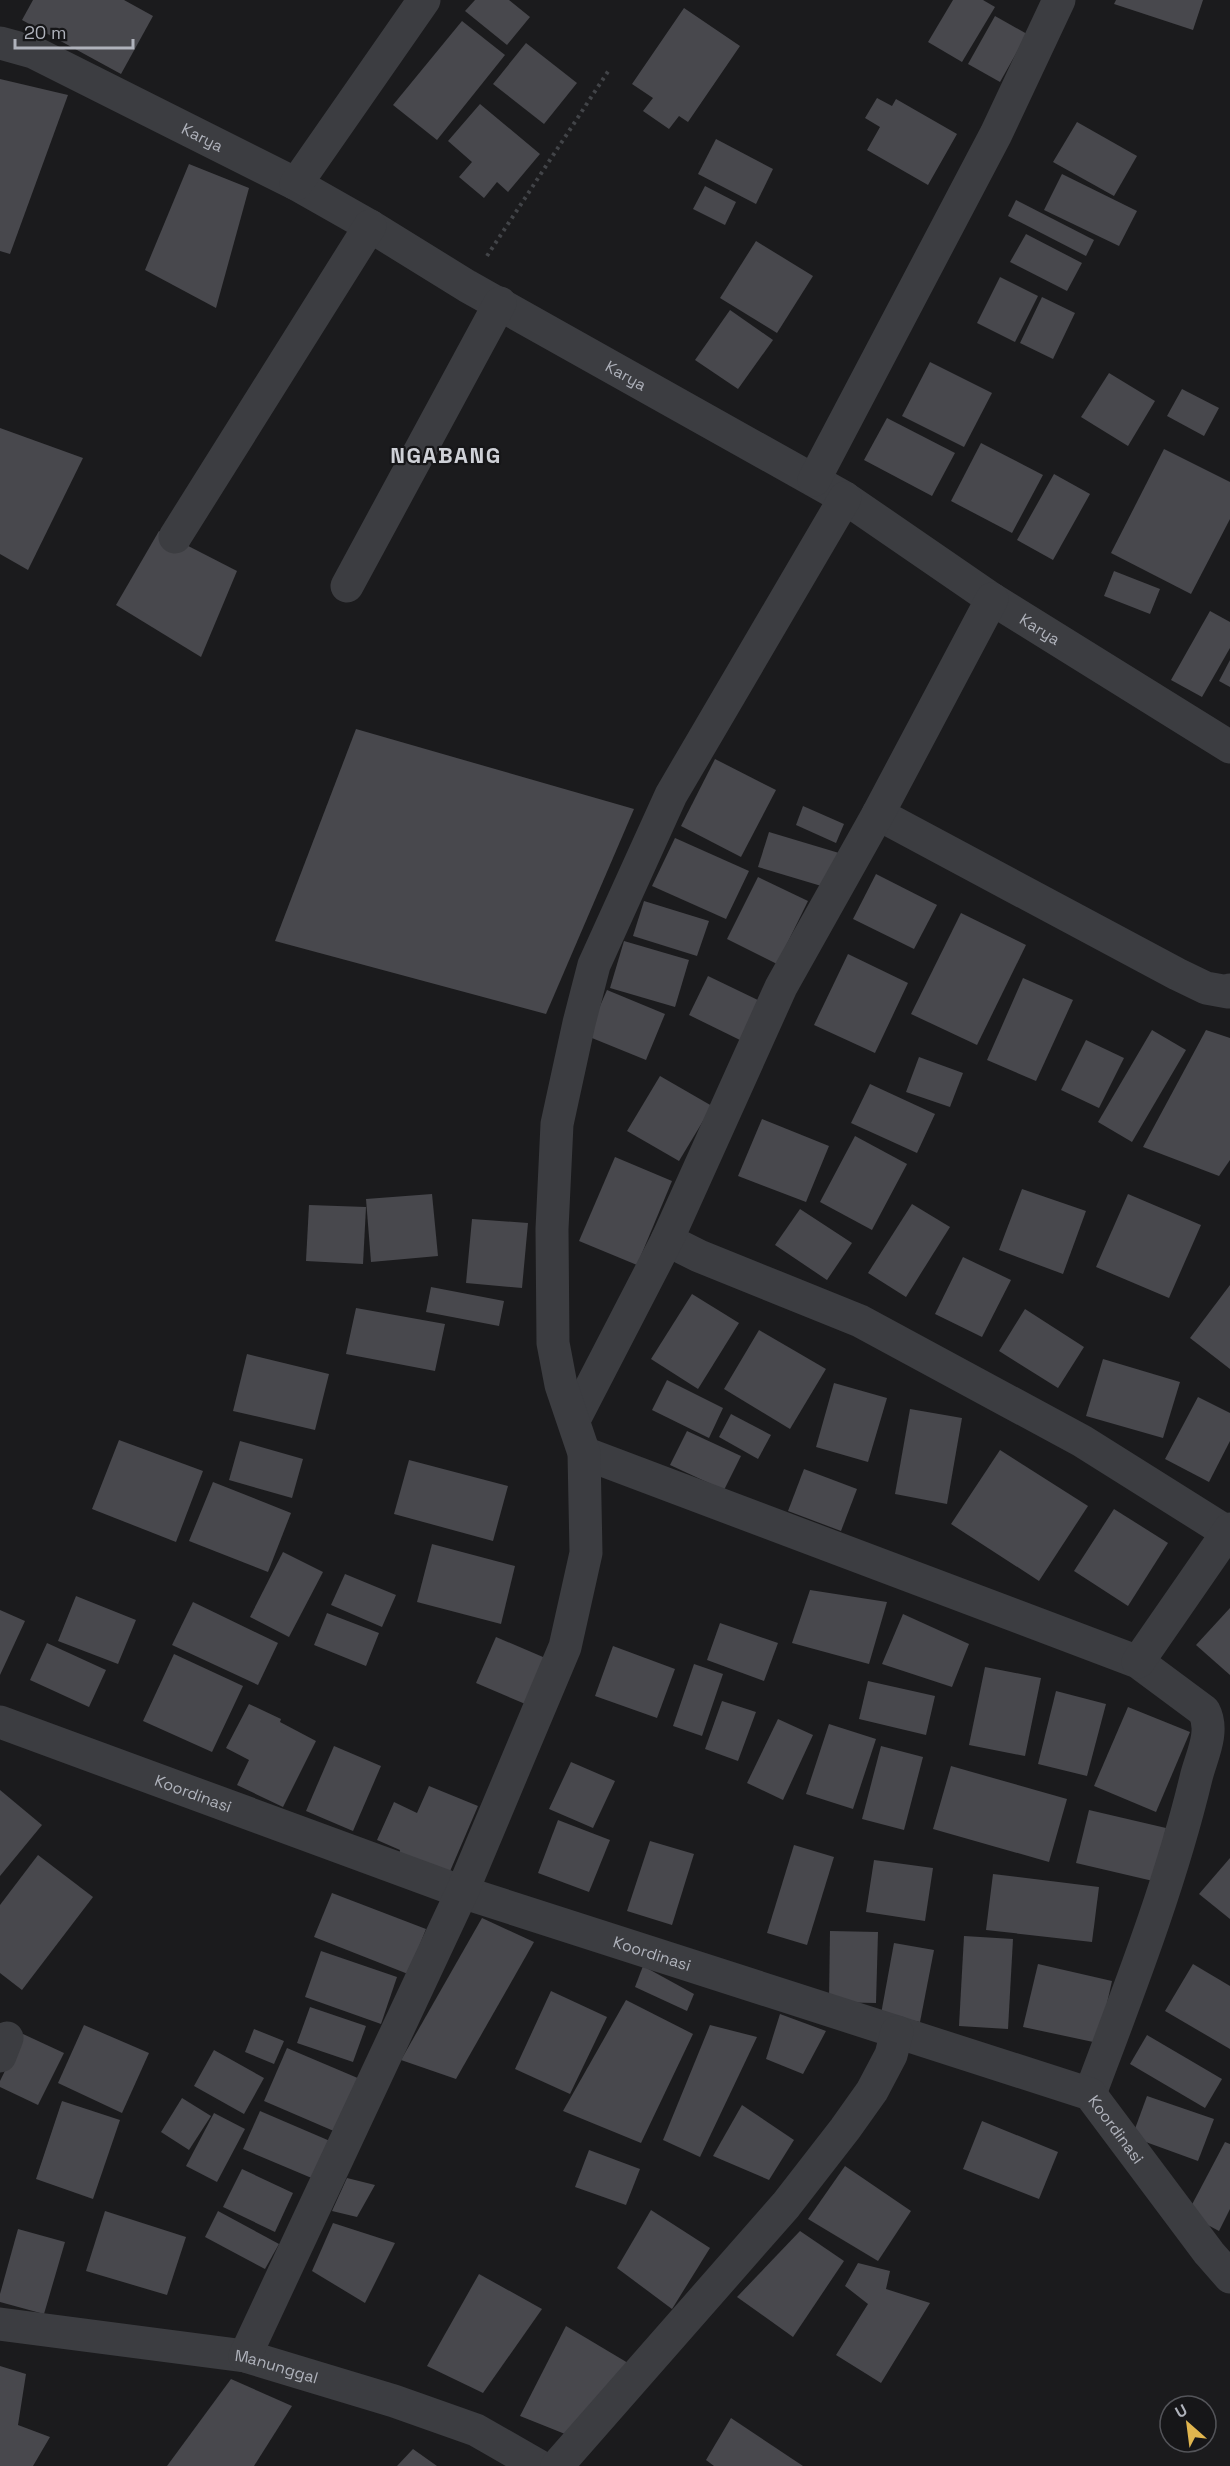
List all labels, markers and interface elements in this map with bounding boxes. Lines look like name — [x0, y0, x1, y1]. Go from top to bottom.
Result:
scale bar — [15, 12, 134, 50]
text: 20 m — [24, 21, 67, 44]
street label: Karya — [178, 118, 227, 156]
street label: Karya — [602, 355, 650, 395]
district label: NGABANG — [390, 441, 502, 469]
street label: Karya — [1016, 608, 1064, 649]
street label: Koordinasi — [152, 1769, 235, 1817]
street label: Koordinasi — [611, 1931, 694, 1975]
street label: Koordinasi — [1084, 2091, 1149, 2168]
street label: Manunggal — [234, 2344, 321, 2388]
north arrow — [1158, 2394, 1218, 2454]
text: U — [1172, 2399, 1191, 2423]

